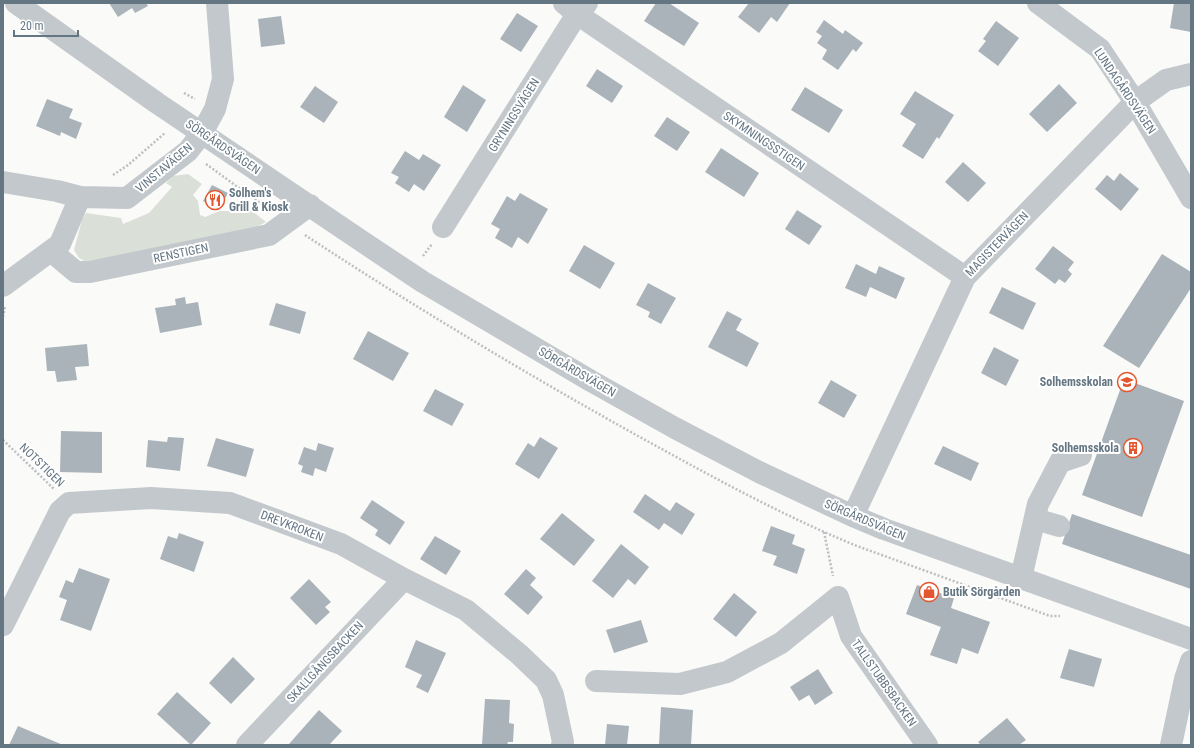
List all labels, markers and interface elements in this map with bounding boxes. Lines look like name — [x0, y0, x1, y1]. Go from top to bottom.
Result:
scale bar — [14, 12, 78, 38]
text: 20 m — [20, 19, 44, 33]
street label: LUNDAGÅRDSVÄGEN — [1091, 44, 1160, 136]
street label: GRYNINGSVÄGEN — [485, 75, 542, 154]
street label: SKYMNINGSSTIGEN — [721, 109, 807, 173]
street label: SÖRGÅRDSVÄGEN — [183, 115, 264, 177]
street label: VINSTAVÄGEN — [132, 140, 195, 196]
place label: Solhem's Grill & Kiosk — [229, 186, 289, 214]
restaurant icon: Solhem's Grill & Kiosk — [204, 189, 226, 211]
street label: MAGISTERVÄGEN — [962, 208, 1031, 279]
street label: RENSTIGEN — [152, 240, 210, 266]
street label: SÖRGÅRDSVÄGEN — [536, 342, 619, 400]
school or university icon: Solhemsskolan — [1116, 371, 1138, 393]
place label: Solhemsskolan — [1040, 375, 1113, 389]
building icon: Solhemsskola — [1122, 437, 1144, 459]
street label: NOTSTIGEN — [17, 440, 67, 490]
place label: Solhemsskola — [1052, 441, 1119, 455]
street label: SÖRGÅRDSVÄGEN — [822, 495, 909, 543]
street label: DREVKROKEN — [259, 508, 325, 544]
shop icon: Butik Sörgården — [918, 581, 940, 603]
place label: Butik Sörgården — [943, 585, 1020, 599]
street label: SKALLGÅNGSBACKEN — [282, 617, 366, 705]
street label: TALLSTUBBSBACKEN — [849, 637, 919, 729]

